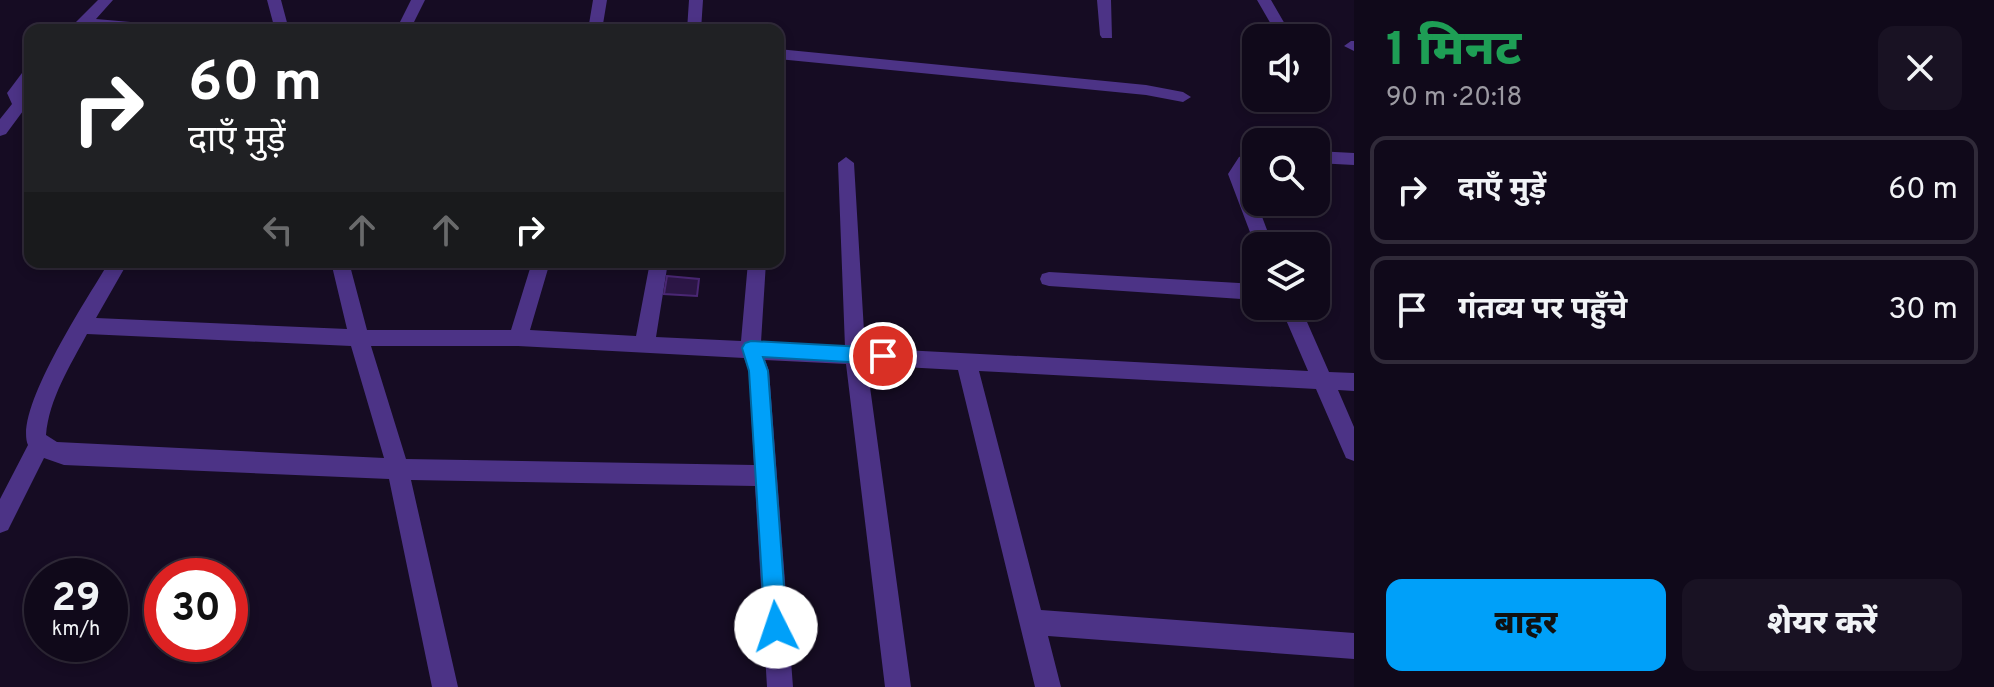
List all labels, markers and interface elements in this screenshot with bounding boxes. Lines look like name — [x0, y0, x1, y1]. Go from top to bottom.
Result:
text: 1 मिनट — [1386, 22, 1521, 82]
map controls — [1242, 24, 1330, 320]
button: sound — [1242, 24, 1330, 112]
button: close — [1878, 26, 1962, 110]
text: 60 m — [188, 50, 322, 120]
icon: right — [56, 56, 160, 160]
text: 90 m · 20:18 — [1386, 82, 1522, 115]
text: दाएँ मुड़ें — [188, 119, 286, 165]
button: search — [1242, 128, 1330, 216]
icon: right — [1390, 168, 1434, 212]
text: दाएँ मुड़ें — [1458, 172, 1546, 209]
text: 60 m — [1888, 172, 1958, 209]
icon: left — [256, 208, 300, 252]
icon: ahead — [340, 208, 384, 252]
icon: ahead — [424, 208, 468, 252]
icon: right — [508, 208, 552, 252]
button: layers — [1242, 232, 1330, 320]
icon: arrive — [1390, 288, 1434, 332]
text: गंतव्य पर पहुँचे — [1458, 292, 1627, 329]
text: 30 m — [1889, 292, 1958, 329]
pin — [849, 322, 917, 390]
icon: arrive — [861, 334, 905, 378]
speed limit sign: 30 — [144, 558, 248, 662]
text: 29 — [51, 575, 101, 625]
button: बाहर — [1386, 579, 1666, 671]
button: शेयर करें — [1682, 579, 1962, 671]
position arrow — [734, 585, 818, 669]
text: km/h — [52, 617, 100, 643]

